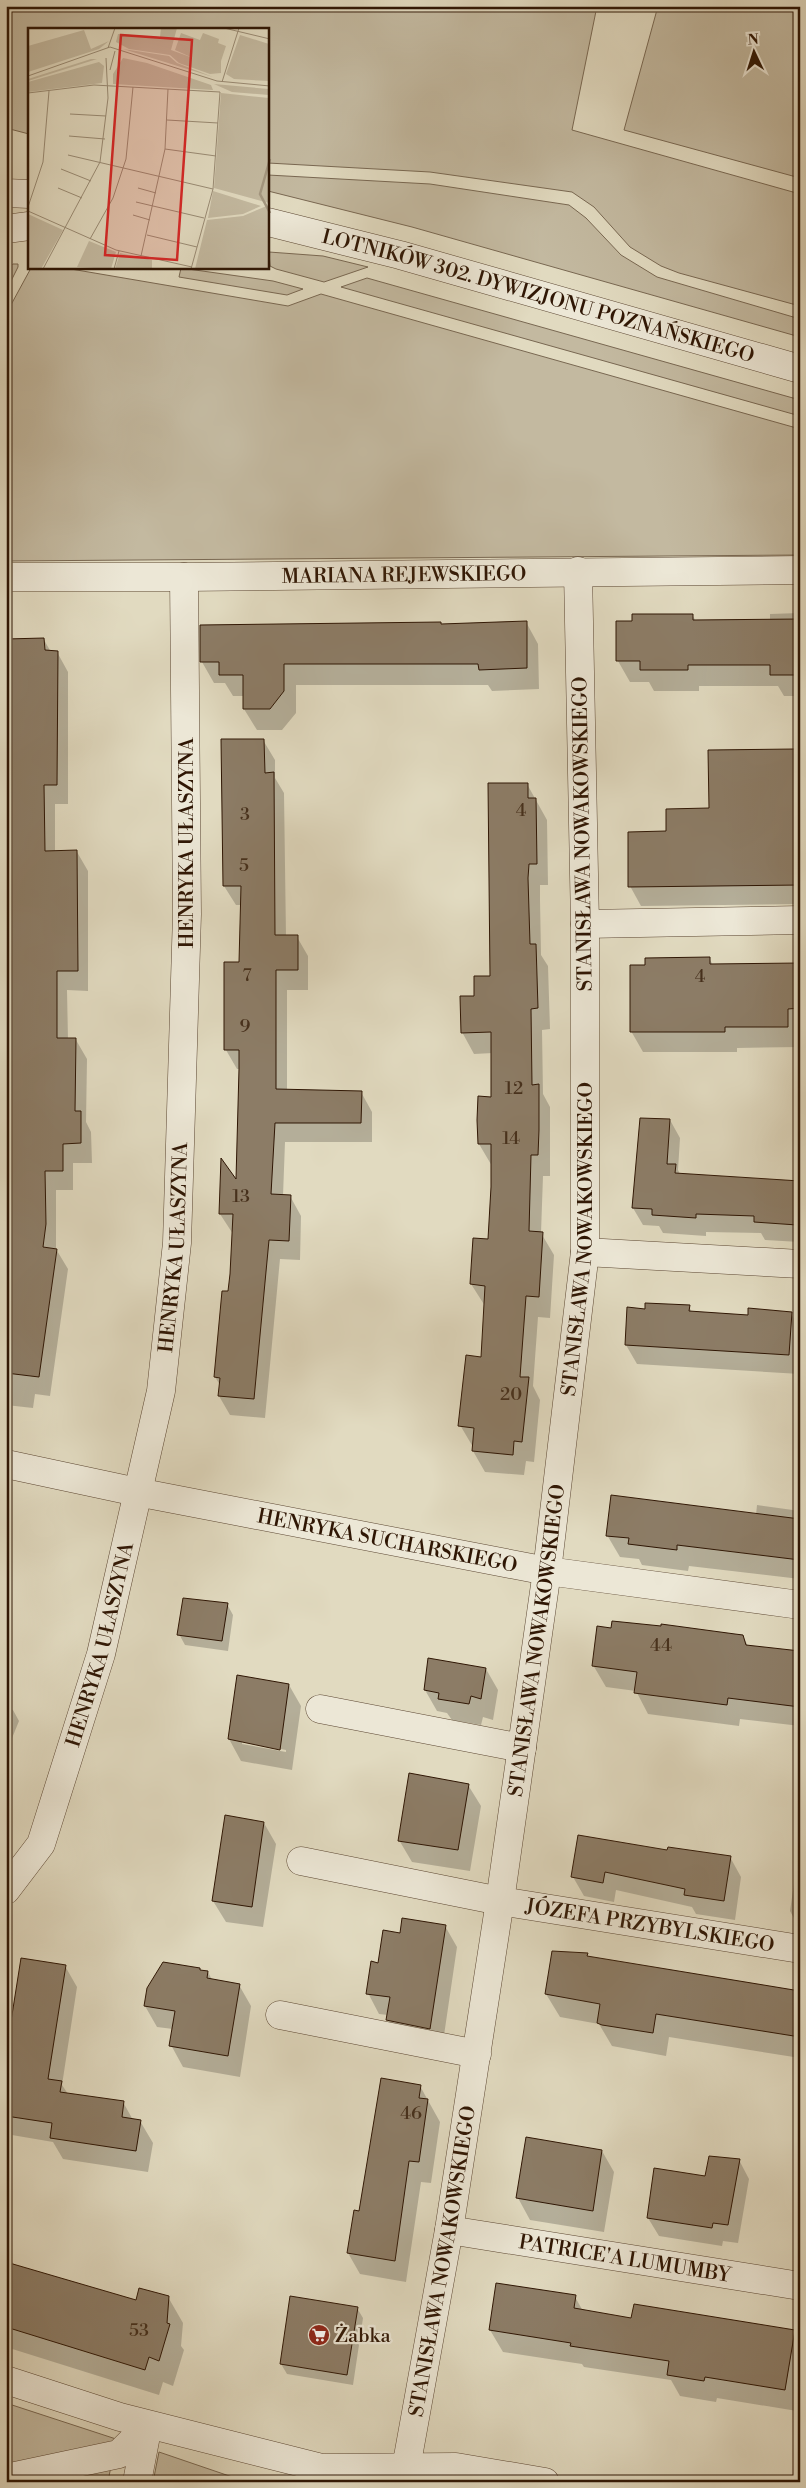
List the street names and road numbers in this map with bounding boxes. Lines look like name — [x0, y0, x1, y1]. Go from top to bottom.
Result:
street label: LOTNIKÓW 302. DYWIZJONU POZNAŃSKIEGO — [319, 225, 757, 369]
street label: MARIANA REJEWSKIEGO — [281, 562, 527, 590]
street label: STANISŁAWA NOWAKOWSKIEGO — [568, 676, 599, 992]
street label: HENRYKA UŁASZYNA — [175, 736, 200, 948]
street label: STANISŁAWA NOWAKOWSKIEGO — [557, 1082, 599, 1398]
street label: HENRYKA UŁASZYNA — [154, 1141, 194, 1354]
street label: STANISŁAWA NOWAKOWSKIEGO — [504, 1483, 571, 1798]
street label: HENRYKA SUCHARSKIEGO — [255, 1504, 519, 1579]
street label: HENRYKA UŁASZYNA — [61, 1539, 140, 1750]
street label: JÓZEFA PRZYBYLSKIEGO — [523, 1894, 776, 1959]
street label: STANISŁAWA NOWAKOWSKIEGO — [404, 2104, 482, 2419]
street label: PATRICE'A LUMUMBY — [517, 2230, 733, 2289]

